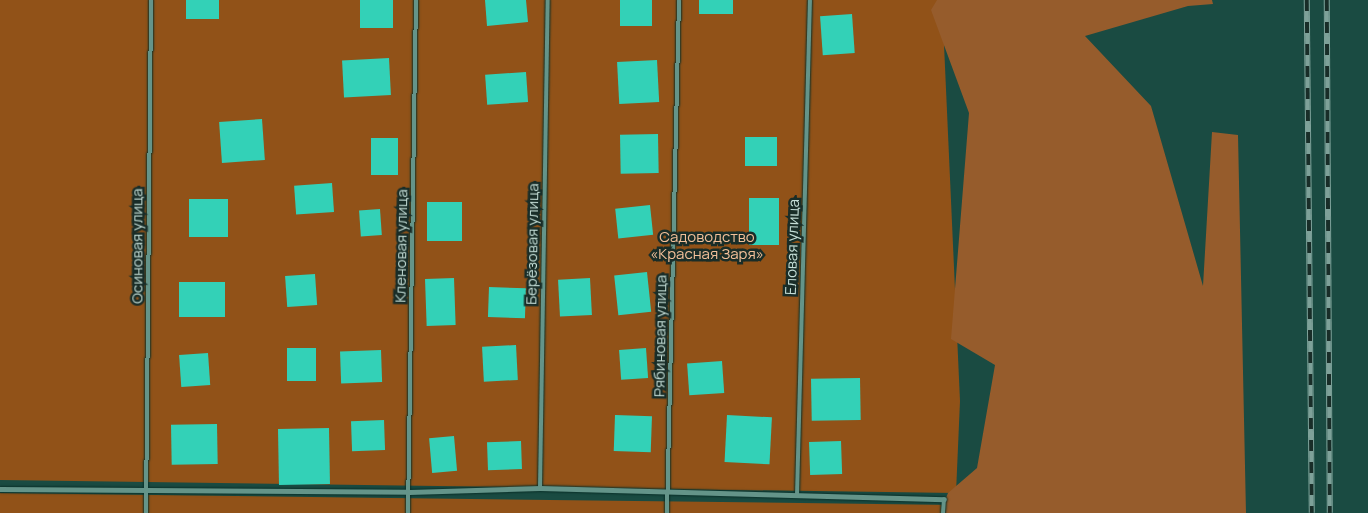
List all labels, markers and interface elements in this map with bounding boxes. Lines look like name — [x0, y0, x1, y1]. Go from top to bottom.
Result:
street label: Берёзовая улица — [522, 183, 542, 305]
street label: Осиновая улица — [128, 188, 146, 304]
street label: Кленовая улица — [391, 189, 411, 303]
street label: Еловая улица — [781, 199, 803, 295]
park label: Садоводство «Красная Заря» — [650, 227, 764, 262]
street label: Рябиновая улица — [650, 275, 670, 397]

